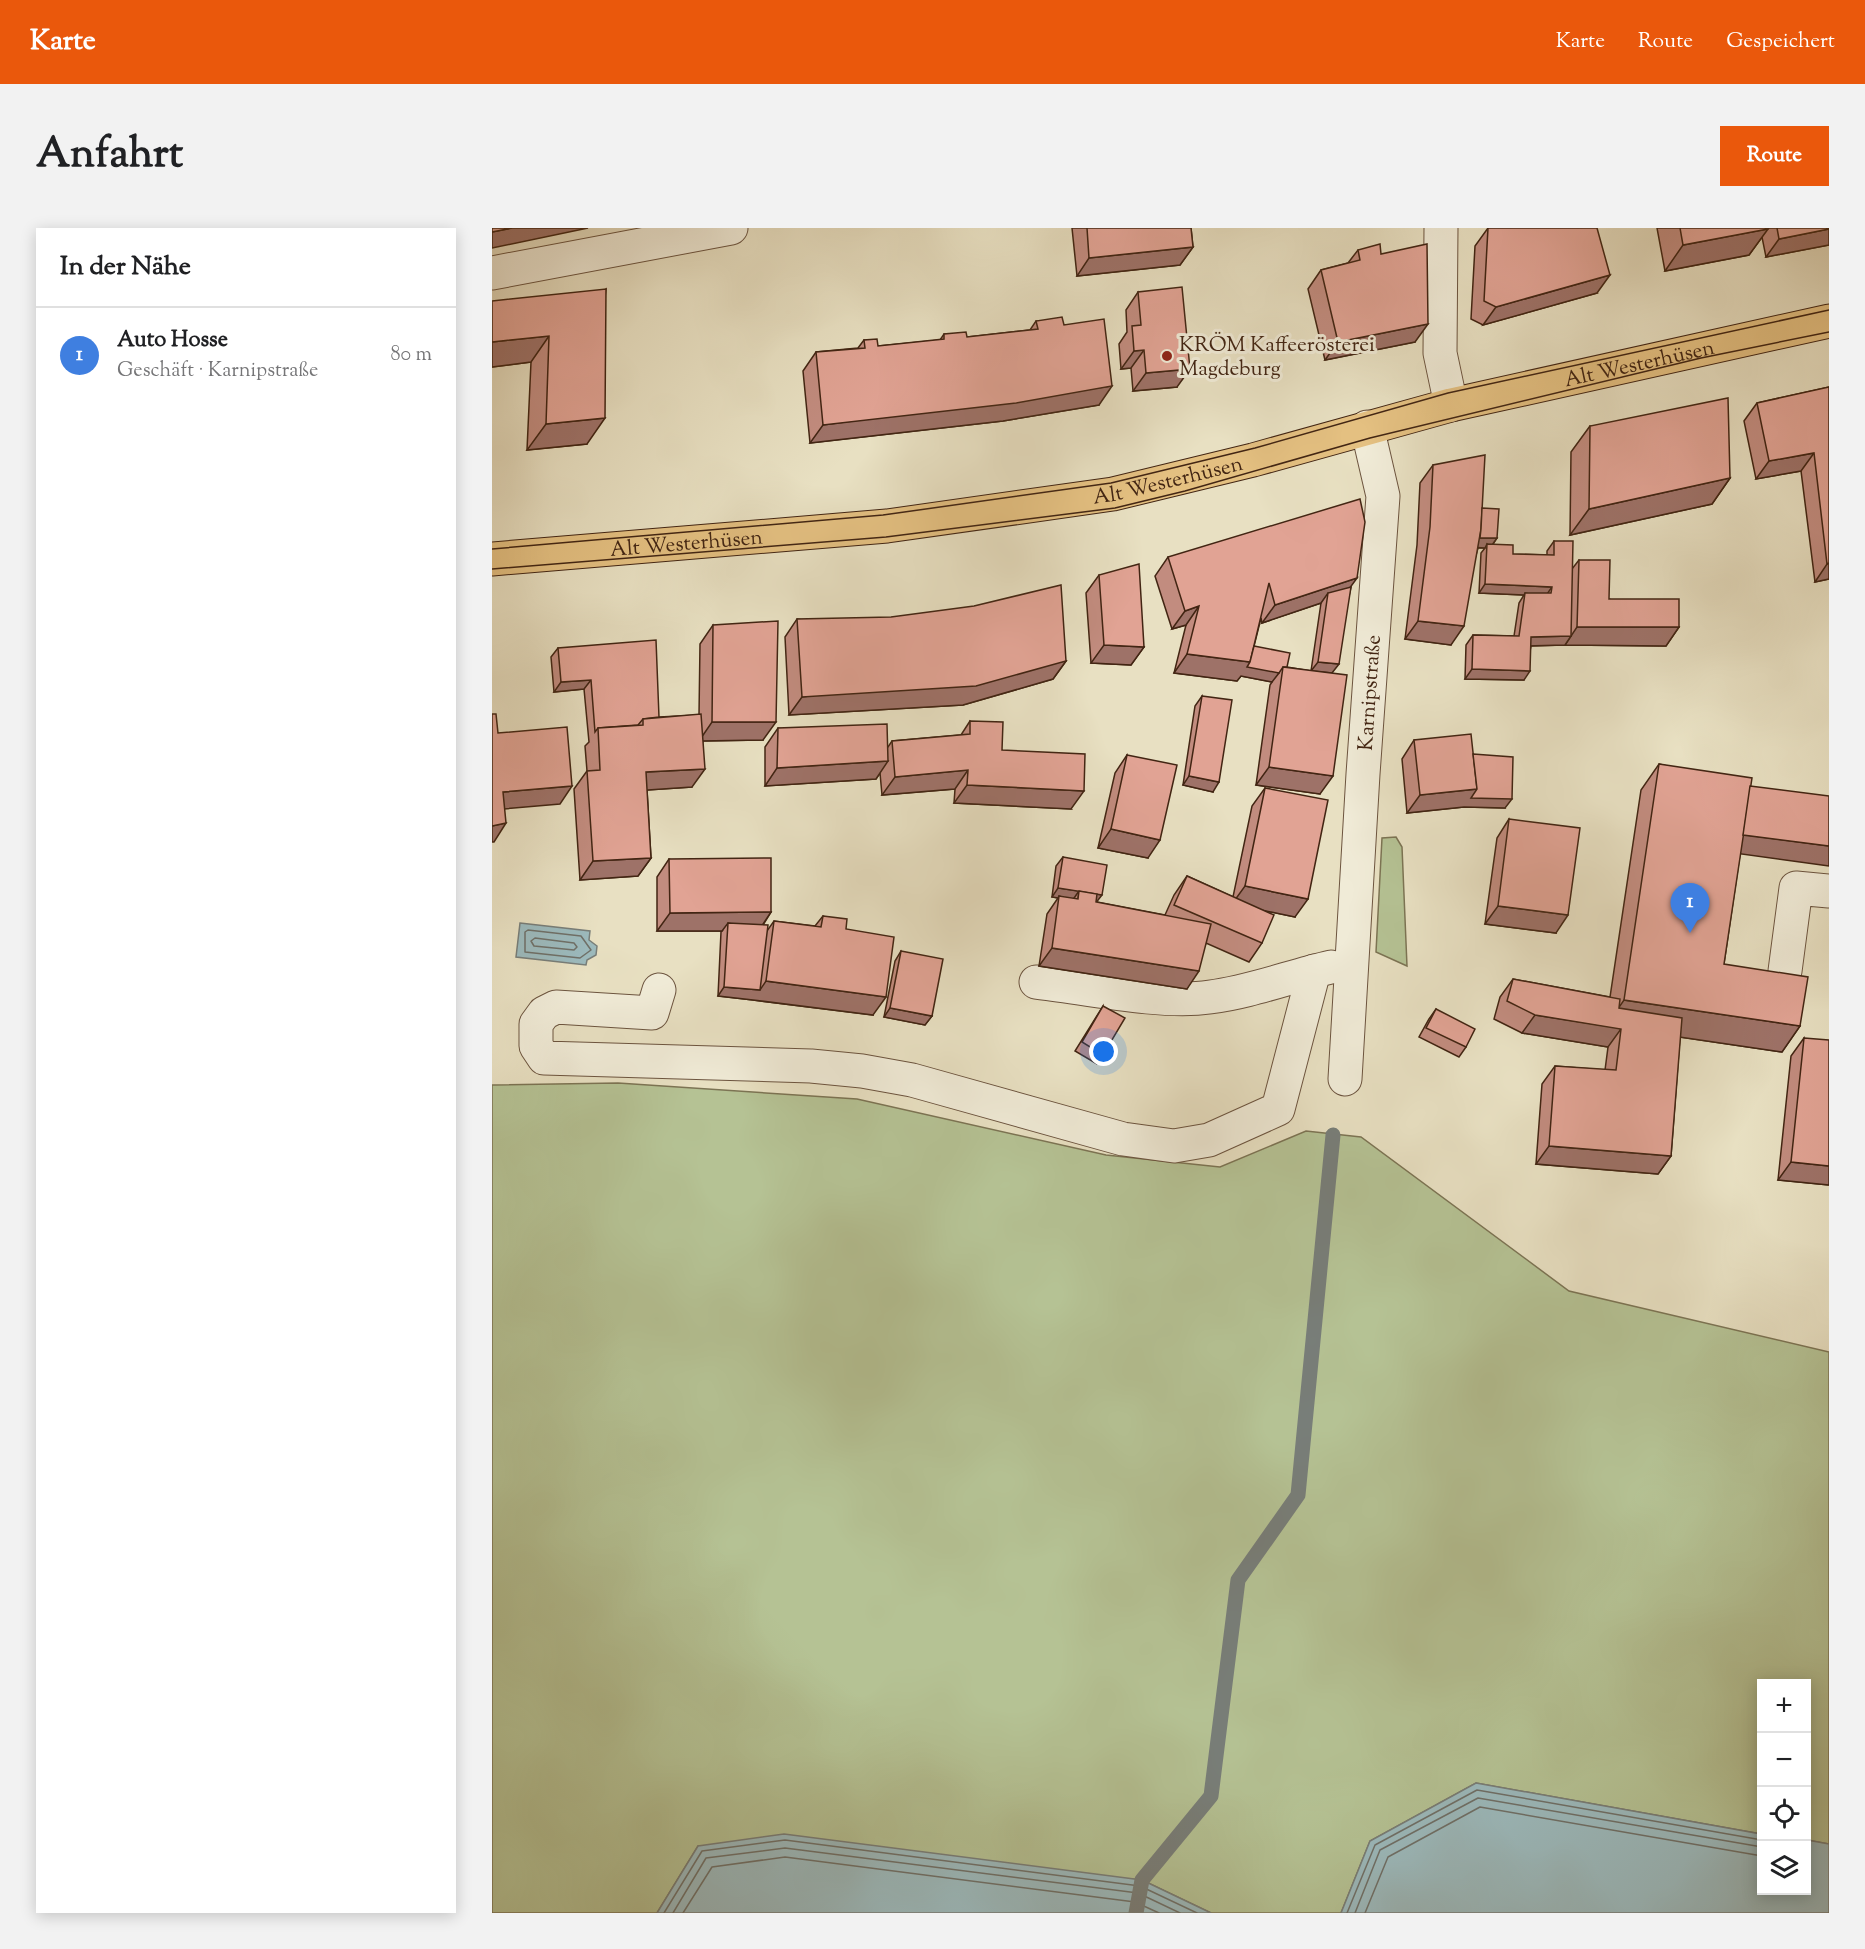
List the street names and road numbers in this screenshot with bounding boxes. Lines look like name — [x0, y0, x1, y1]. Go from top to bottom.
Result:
street label: Alt Westerhüsen — [1562, 334, 1718, 396]
street label: Alt Westerhüsen — [1091, 450, 1246, 514]
street label: Alt Westerhüsen — [609, 523, 764, 566]
street label: Karnipstraße — [1352, 634, 1390, 752]

